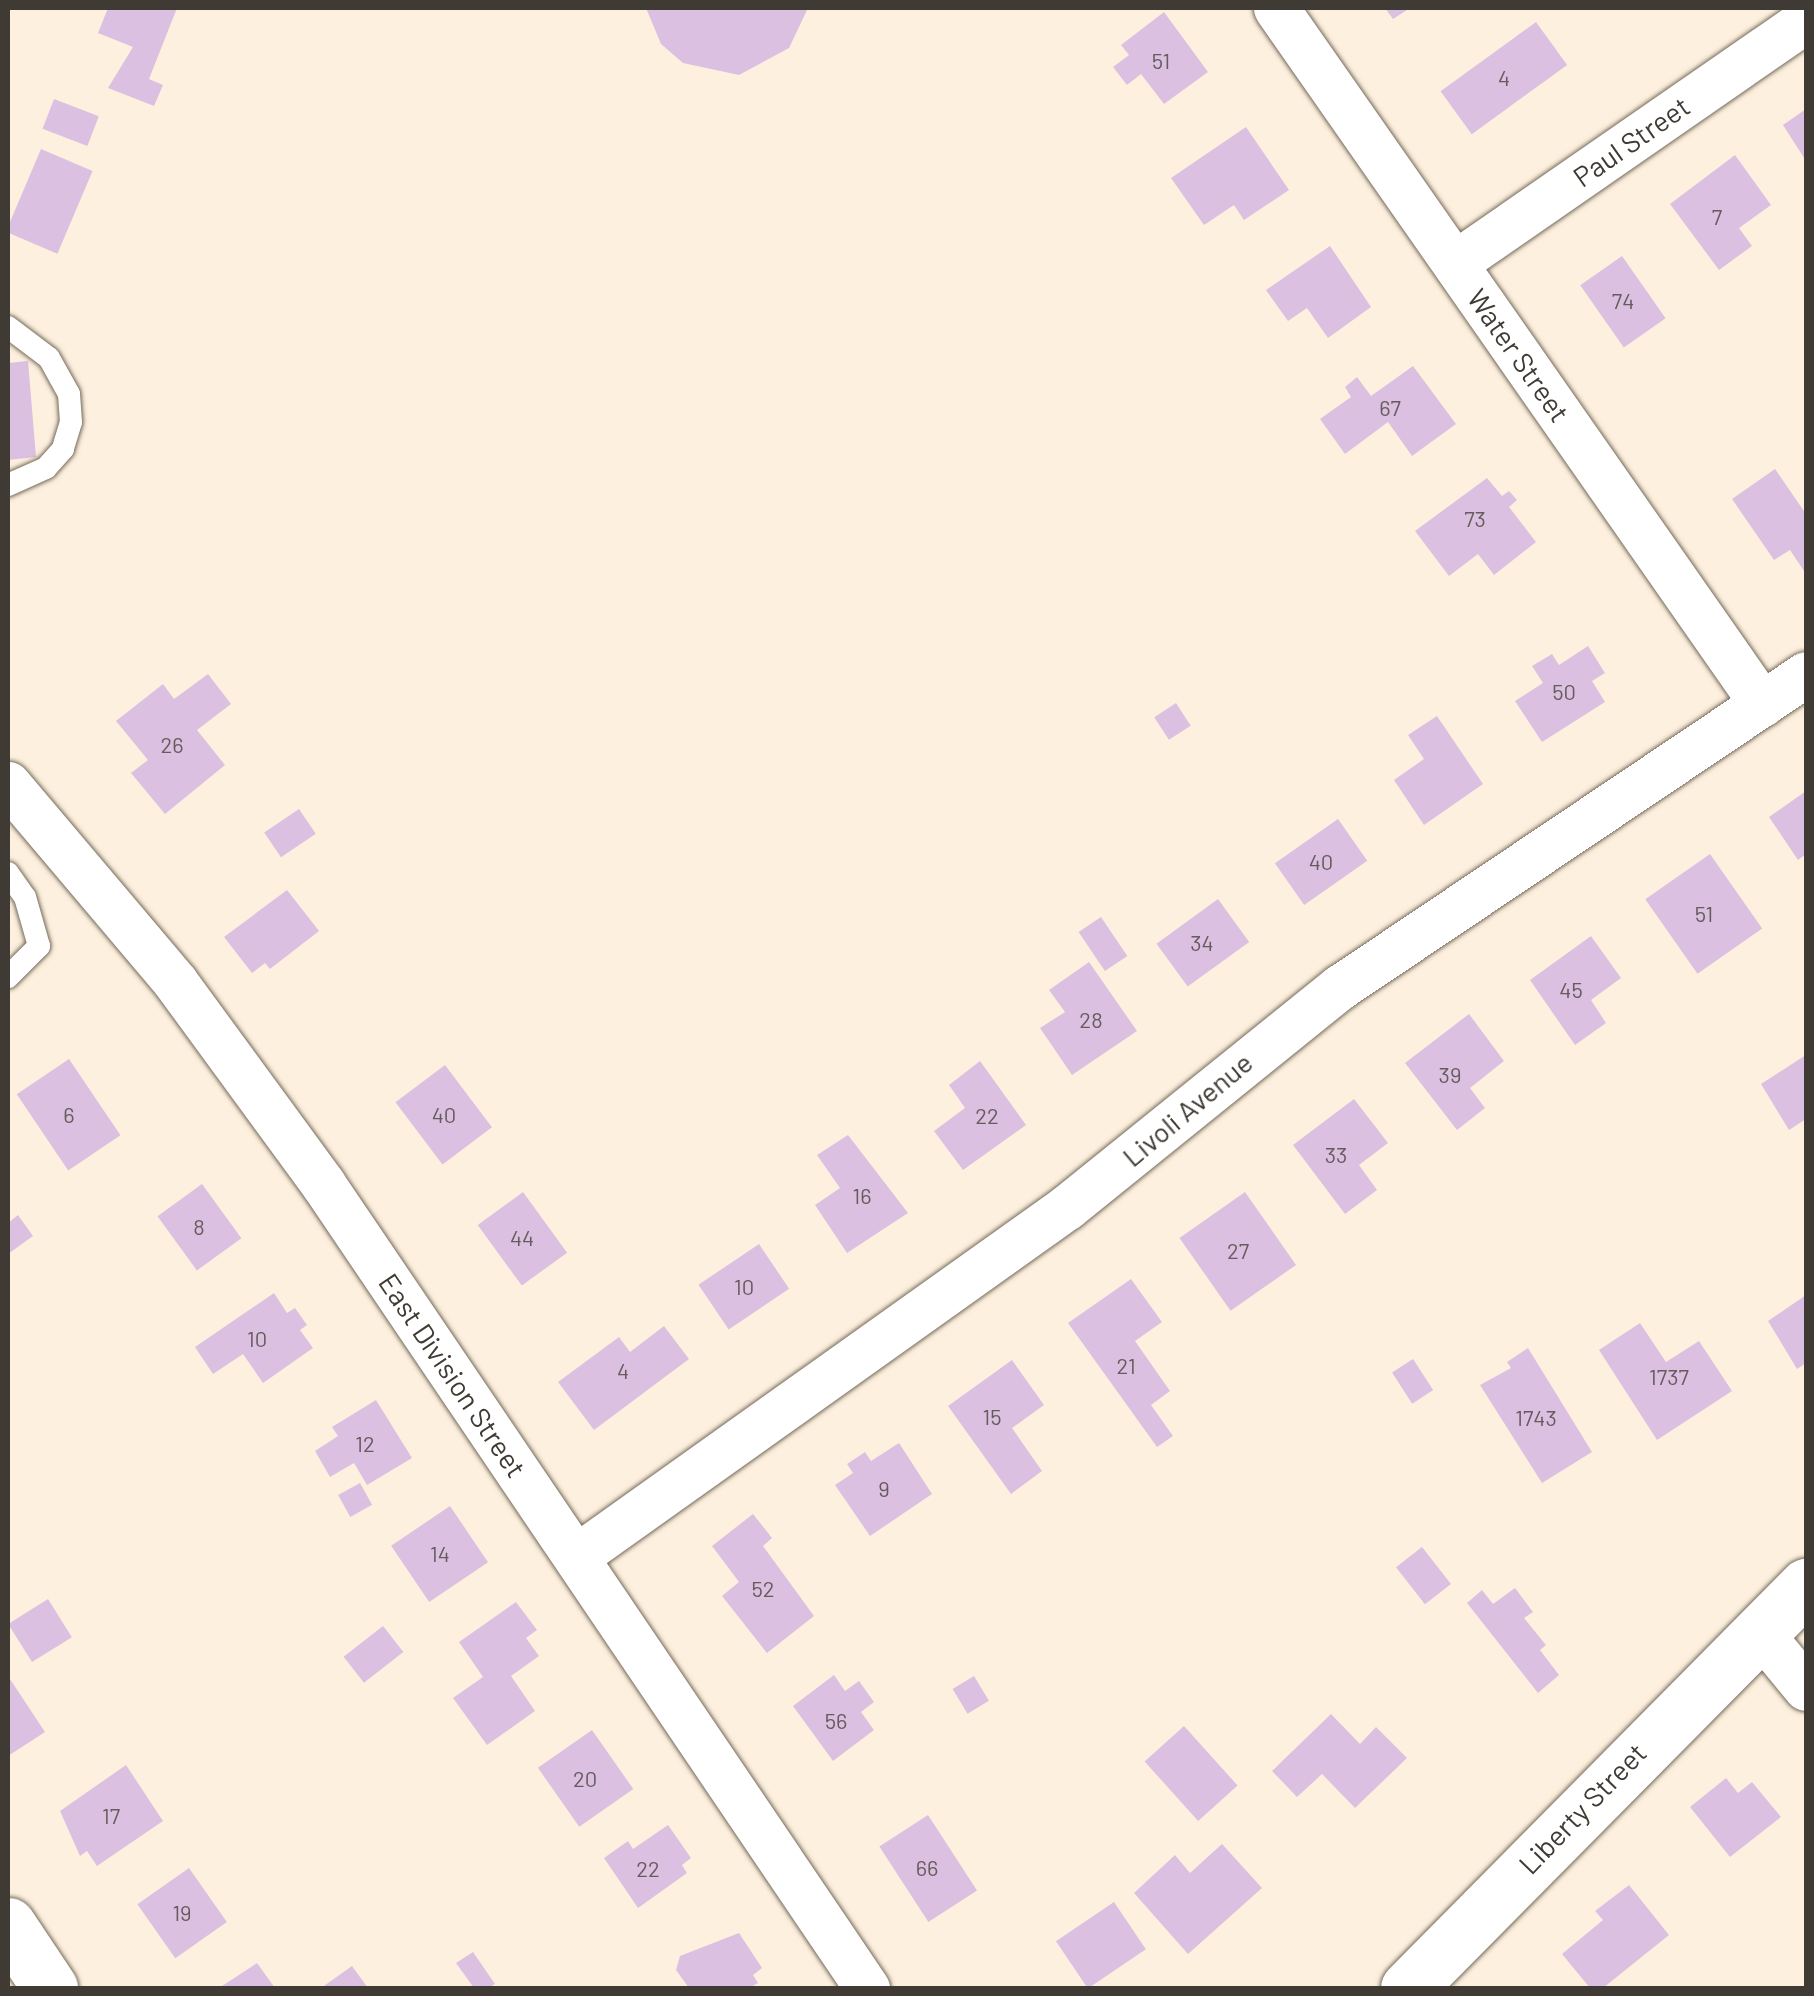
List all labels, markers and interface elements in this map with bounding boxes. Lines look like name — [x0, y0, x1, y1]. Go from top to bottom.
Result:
house number: 51 — [1152, 48, 1170, 74]
house number: 4 — [1498, 65, 1510, 91]
street label: Paul Street — [1566, 89, 1696, 193]
house number: 7 — [1712, 204, 1722, 230]
street label: Water Street — [1461, 282, 1577, 428]
house number: 74 — [1612, 288, 1634, 314]
house number: 67 — [1379, 395, 1401, 421]
house number: 73 — [1464, 506, 1486, 532]
house number: 50 — [1552, 679, 1576, 705]
house number: 26 — [160, 732, 184, 758]
house number: 40 — [1309, 849, 1333, 875]
house number: 51 — [1695, 901, 1713, 927]
house number: 34 — [1190, 930, 1214, 956]
house number: 45 — [1559, 977, 1583, 1003]
house number: 28 — [1079, 1007, 1103, 1033]
street label: Livoli Avenue — [1115, 1045, 1259, 1173]
house number: 39 — [1439, 1062, 1461, 1088]
house number: 6 — [63, 1102, 75, 1128]
house number: 40 — [432, 1102, 456, 1128]
house number: 22 — [975, 1103, 999, 1129]
house number: 33 — [1325, 1142, 1347, 1168]
house number: 16 — [852, 1183, 872, 1209]
house number: 8 — [193, 1214, 205, 1240]
house number: 44 — [510, 1225, 534, 1251]
house number: 27 — [1227, 1238, 1249, 1264]
street label: East Division Street — [372, 1267, 534, 1483]
house number: 10 — [734, 1274, 754, 1300]
house number: 10 — [247, 1326, 267, 1352]
house number: 21 — [1116, 1353, 1136, 1379]
house number: 4 — [617, 1358, 629, 1384]
house number: 1737 — [1649, 1364, 1689, 1390]
house number: 15 — [982, 1404, 1002, 1430]
house number: 1743 — [1515, 1405, 1557, 1431]
house number: 12 — [355, 1431, 375, 1457]
house number: 9 — [878, 1476, 890, 1502]
house number: 14 — [430, 1541, 450, 1567]
house number: 52 — [751, 1576, 775, 1602]
house number: 56 — [825, 1708, 847, 1734]
street label: Liberty Street — [1511, 1736, 1653, 1880]
house number: 20 — [573, 1766, 597, 1792]
house number: 17 — [102, 1803, 120, 1829]
house number: 66 — [916, 1855, 938, 1881]
house number: 22 — [636, 1856, 660, 1882]
house number: 19 — [172, 1900, 192, 1926]

